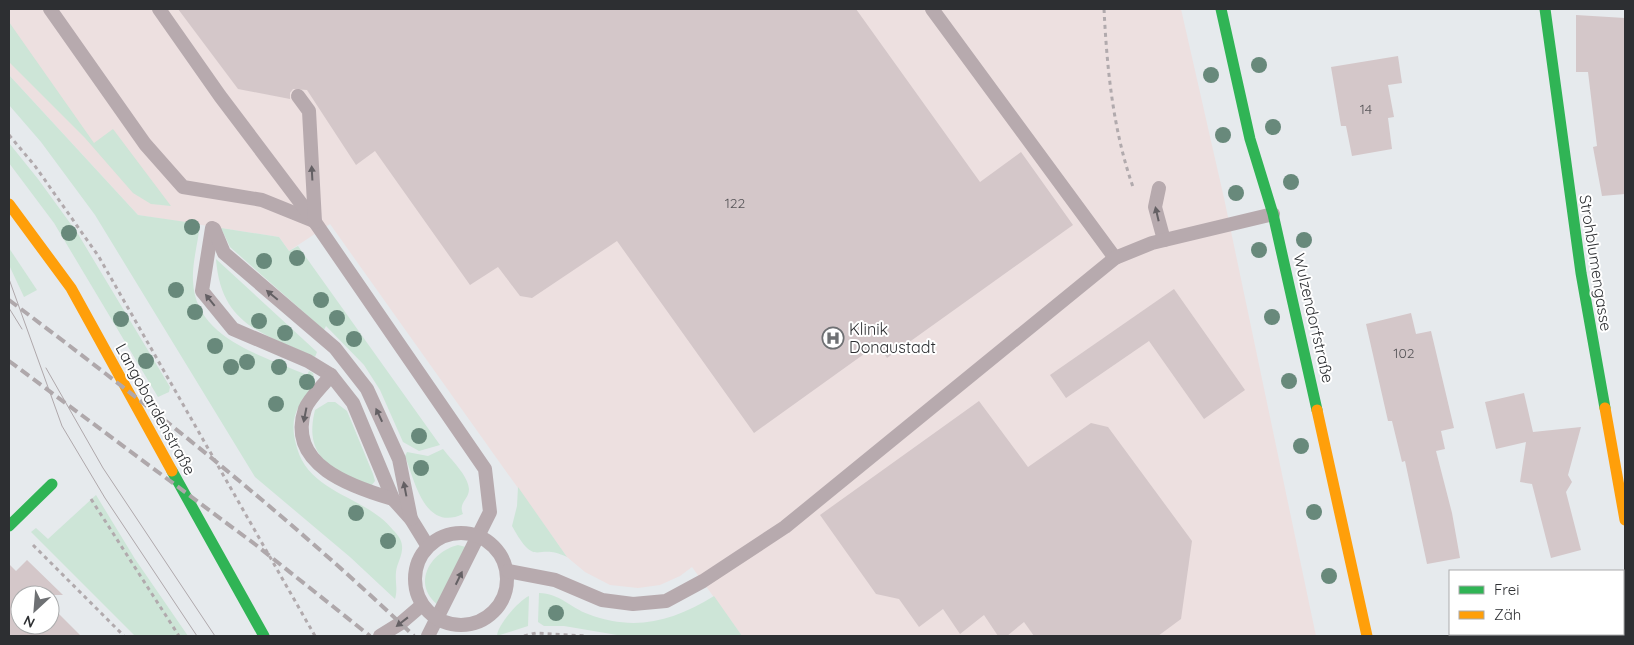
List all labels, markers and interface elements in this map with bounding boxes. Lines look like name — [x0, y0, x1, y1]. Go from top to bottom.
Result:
house number: 14 — [1360, 100, 1372, 118]
one-way arrow — [308, 165, 316, 181]
street label: Strohblumengasse — [1575, 193, 1617, 333]
house number: 122 — [725, 194, 746, 212]
one-way arrow — [1153, 207, 1161, 222]
street label: Wulzendorfstraße — [1289, 251, 1339, 385]
one-way arrow — [266, 289, 279, 300]
one-way arrow — [204, 294, 215, 307]
place label: Klinik Donaustadt — [849, 319, 936, 357]
hospital icon: Klinik Donaustadt — [821, 326, 845, 350]
street label: Langobardenstraße — [112, 340, 200, 478]
house number: 102 — [1393, 344, 1415, 362]
one-way arrow — [301, 408, 309, 423]
one-way arrow — [374, 408, 382, 422]
one-way arrow — [401, 482, 409, 497]
one-way arrow — [455, 570, 463, 585]
legend — [1449, 570, 1624, 635]
text: Frei — [1494, 580, 1520, 599]
north arrow — [10, 585, 60, 635]
text: Zäh — [1494, 605, 1521, 624]
text: N — [21, 611, 38, 632]
one-way arrow — [396, 616, 409, 627]

